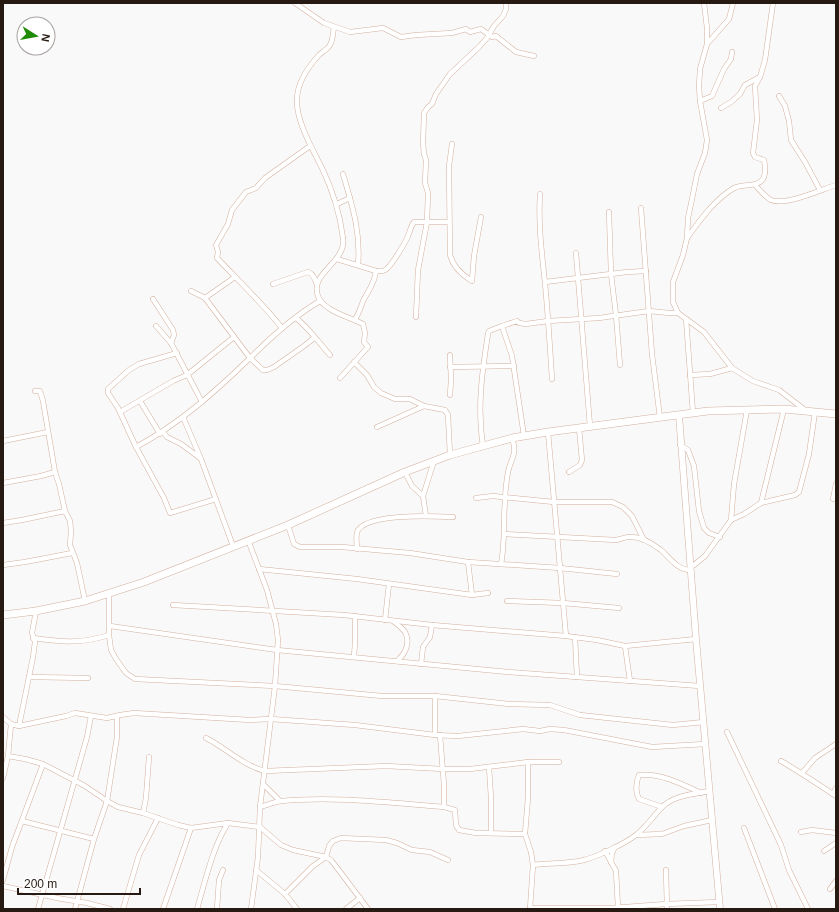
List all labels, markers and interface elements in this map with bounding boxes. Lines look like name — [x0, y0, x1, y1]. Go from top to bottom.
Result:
north arrow — [16, 16, 56, 56]
text: N — [39, 33, 52, 43]
scale bar — [18, 870, 140, 896]
text: 200 m — [24, 877, 57, 891]

